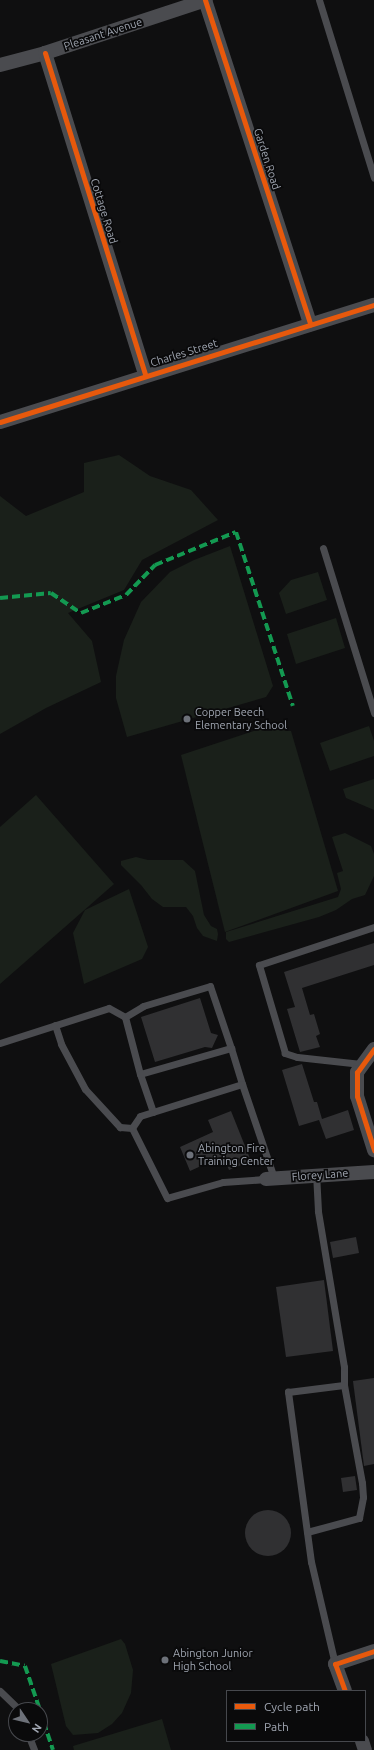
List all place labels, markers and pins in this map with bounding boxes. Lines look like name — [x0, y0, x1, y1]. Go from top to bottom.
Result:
place label: Copper Beech Elementary School — [195, 706, 287, 732]
marker: Copper Beech Elementary School — [182, 714, 192, 724]
place label: Abington Fire Training Center — [198, 1142, 274, 1168]
marker: Abington Fire Training Center — [185, 1150, 195, 1160]
place label: Abington Junior High School — [173, 1647, 253, 1673]
marker: Abington Junior High School — [160, 1655, 170, 1665]

